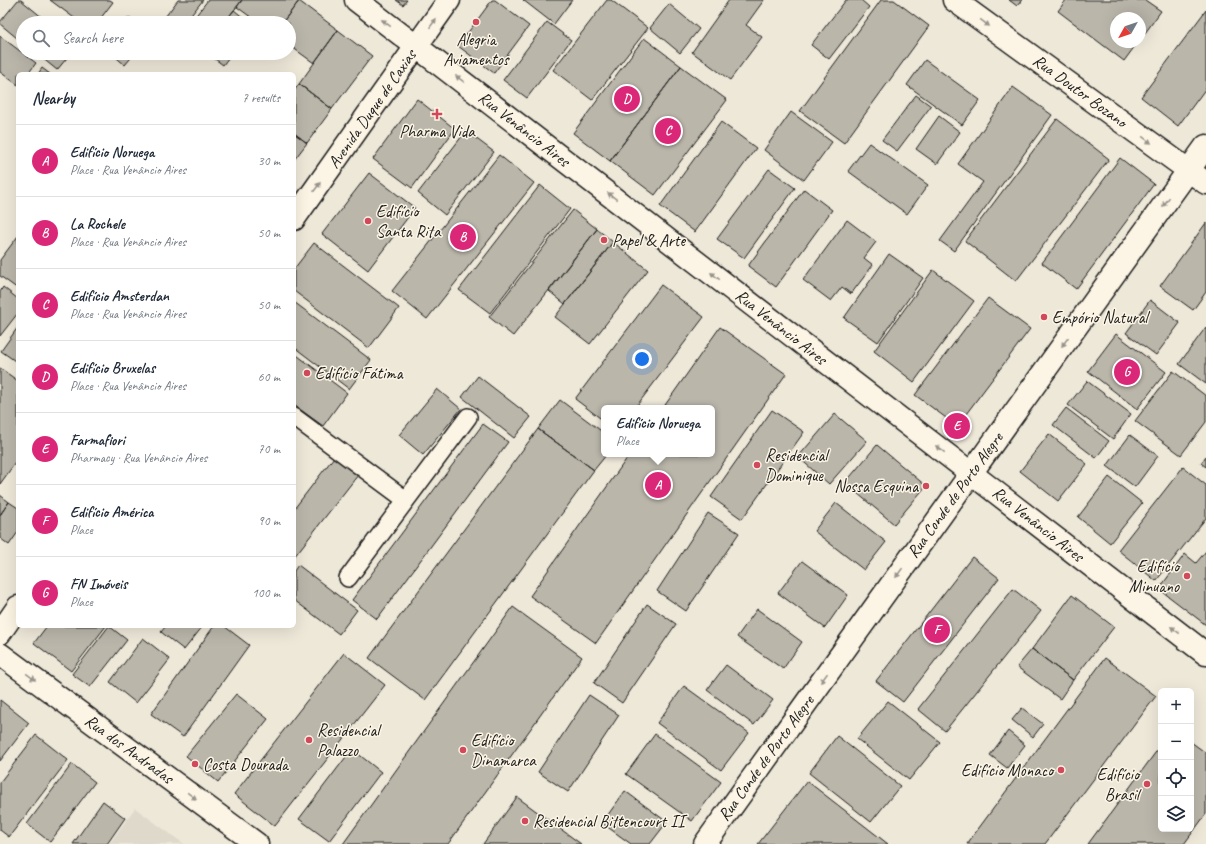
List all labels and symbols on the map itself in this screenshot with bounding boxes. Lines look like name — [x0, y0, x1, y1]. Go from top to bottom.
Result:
north arrow — [1110, 12, 1146, 48]
marker: Alegria Aviamentos — [471, 17, 481, 27]
one-way arrow — [429, 18, 437, 28]
one-way arrow — [381, 19, 391, 27]
one-way arrow — [980, 19, 990, 27]
place label: Alegria Aviamentos — [443, 29, 510, 70]
street label: Avenida Duque de Caxias — [323, 44, 422, 172]
street label: Rua Doutor Bozano — [1029, 50, 1133, 133]
one-way arrow — [454, 75, 465, 84]
pin: D — [614, 84, 640, 114]
street label: Rua Venâncio Aires — [474, 87, 576, 173]
marker: Pharma Vida — [432, 109, 442, 119]
pin: C — [655, 116, 681, 146]
place label: Pharma Vida — [399, 121, 476, 142]
one-way arrow — [1142, 136, 1152, 144]
one-way arrow — [313, 182, 321, 192]
one-way arrow — [606, 192, 617, 201]
one-way arrow — [1162, 197, 1170, 207]
place label: Edifício Santa Rita — [376, 201, 442, 242]
marker: Edifício Santa Rita — [363, 216, 373, 226]
pin: B — [450, 222, 476, 252]
place label: Papel & Arte — [612, 230, 686, 251]
marker: Papel & Arte — [599, 235, 609, 245]
one-way arrow — [709, 271, 720, 280]
street label: Rua Venâncio Aires — [731, 285, 833, 371]
place label: Empório Natural — [1052, 307, 1150, 328]
marker: Empório Natural — [1039, 312, 1049, 322]
one-way arrow — [1061, 336, 1069, 347]
your location — [632, 349, 652, 369]
pin: G — [1114, 357, 1140, 387]
place label: Edifício Fátima — [315, 363, 404, 384]
marker: Edifício Fátima — [302, 368, 312, 378]
pin: E — [944, 411, 970, 441]
street label: Rua Conde de Porto Alegre — [902, 427, 1008, 562]
place label: Residencial Dominique — [765, 445, 830, 486]
one-way arrow — [935, 445, 945, 453]
marker: Residencial Dominique — [752, 460, 762, 470]
pin: A — [645, 470, 671, 500]
place label: Nossa Esquina — [834, 476, 919, 497]
marker: Nossa Esquina — [921, 481, 931, 491]
street label: Rua Venâncio Aires — [988, 482, 1090, 568]
place label: Edifício Minuano — [1129, 556, 1181, 597]
one-way arrow — [895, 567, 903, 578]
marker: Edifício Minuano — [1182, 571, 1192, 581]
pin: F — [924, 615, 950, 645]
one-way arrow — [1170, 626, 1181, 634]
one-way arrow — [26, 673, 37, 681]
one-way arrow — [820, 673, 828, 684]
street label: Rua Conde de Porto Alegre — [713, 690, 819, 825]
street label: Rua dos Andradas — [81, 710, 179, 789]
place label: Residencial Palazzo — [317, 720, 382, 761]
place label: Edifício Dinamarca — [471, 730, 537, 771]
marker: Residencial Palazzo — [304, 735, 314, 745]
marker: Edifício Dinamarca — [458, 745, 468, 755]
place label: Costa Dourada — [203, 754, 290, 775]
marker: Costa Dourada — [190, 759, 200, 769]
place label: Edifício Monaco — [961, 760, 1055, 781]
place label: Edifício Brasil — [1097, 764, 1142, 805]
marker: Edifício Monaco — [1056, 765, 1066, 775]
marker: Edifício Brasil — [1142, 779, 1152, 789]
one-way arrow — [187, 792, 198, 800]
place label: Residencial Bittencourt II — [533, 811, 688, 832]
marker: Residencial Bittencourt II — [520, 816, 530, 826]

